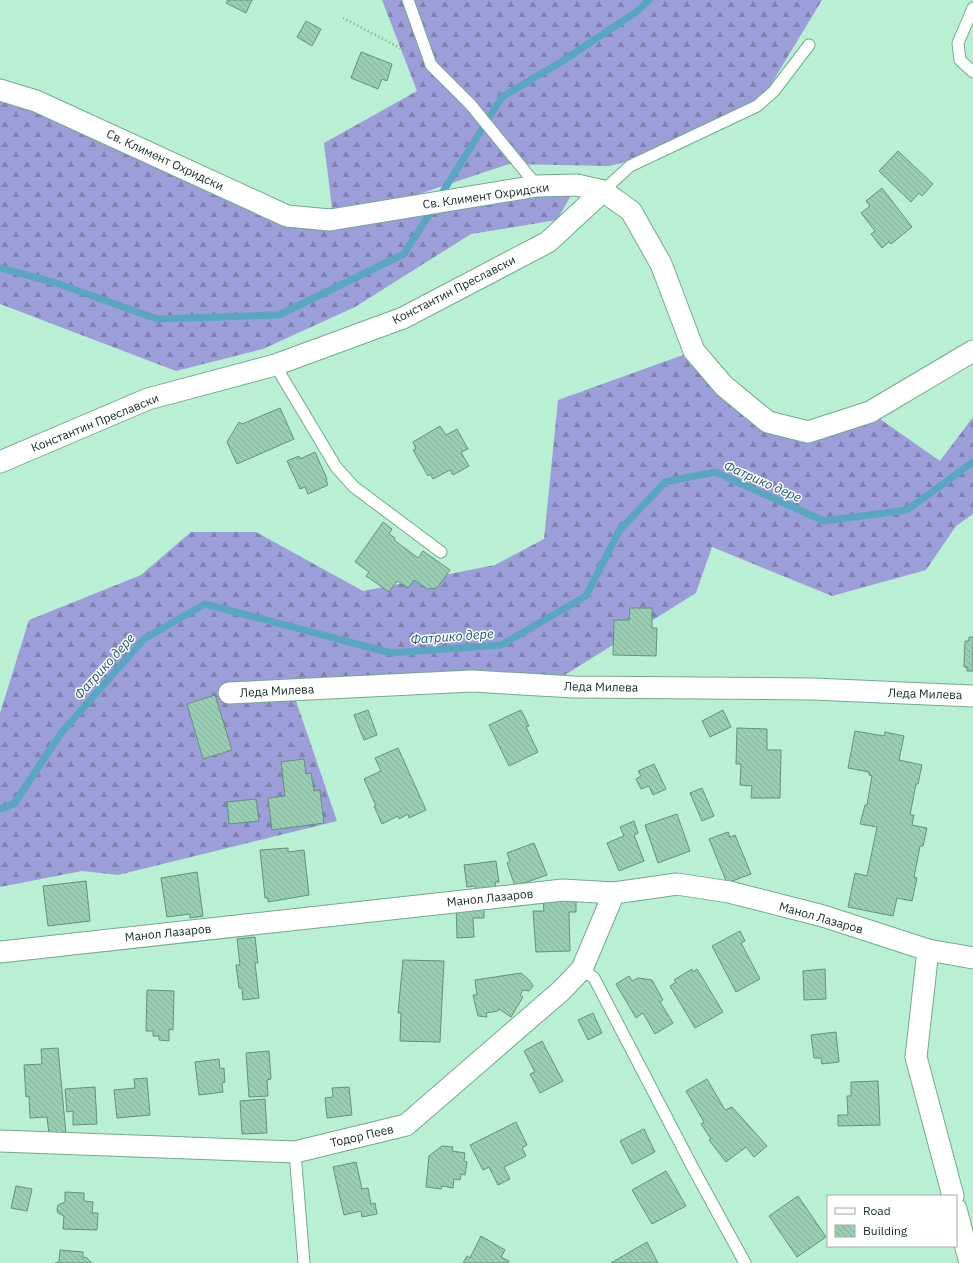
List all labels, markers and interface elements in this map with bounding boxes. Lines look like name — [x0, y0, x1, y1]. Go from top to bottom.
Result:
street label: Св. Климент Охридски — [104, 126, 226, 193]
street label: Св. Климент Охридски — [422, 179, 550, 212]
street label: Константин Преславски — [390, 252, 518, 327]
street label: Константин Преславски — [29, 390, 161, 455]
water label: Фатрико дере — [721, 457, 805, 506]
water label: Фатрико дере — [410, 625, 494, 648]
water label: Фатрико дере — [70, 630, 139, 703]
street label: Леда Милева — [564, 678, 639, 695]
street label: Леда Милева — [239, 681, 315, 700]
street label: Леда Милева — [888, 685, 963, 702]
street label: Манол Лазаров — [446, 886, 534, 910]
street label: Манол Лазаров — [777, 898, 865, 937]
street label: Манол Лазаров — [124, 921, 212, 945]
street label: Тодор Пеев — [329, 1121, 395, 1150]
legend — [827, 1195, 957, 1247]
text: Road — [863, 1203, 891, 1218]
text: Building — [863, 1223, 908, 1238]

